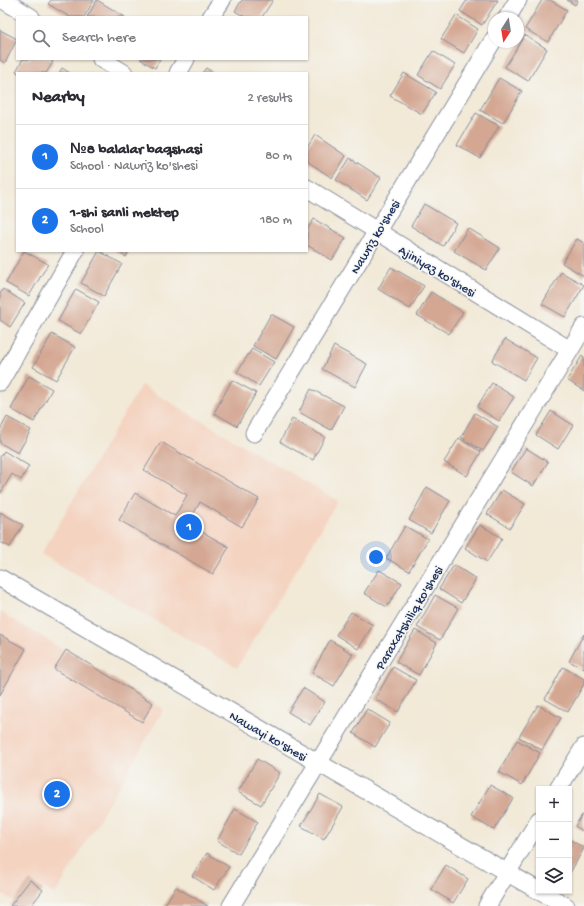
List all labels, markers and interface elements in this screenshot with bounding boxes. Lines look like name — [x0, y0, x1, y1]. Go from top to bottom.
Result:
north arrow — [488, 12, 524, 48]
search box — [16, 16, 308, 60]
icon: search — [30, 27, 52, 49]
text: Search here — [62, 29, 136, 47]
text: Nearby — [32, 88, 85, 108]
text: 2 results — [247, 91, 292, 106]
text: №8 balalar baqshasi — [70, 141, 203, 159]
text: 1 — [42, 149, 48, 164]
text: 80 m — [265, 149, 292, 164]
text: School · Nawriz ko'shesi — [70, 159, 198, 174]
street label: Nawriz ko'shesi — [348, 197, 404, 277]
text: 1-shi sanli mektep — [70, 204, 179, 222]
text: 2 — [42, 213, 48, 228]
text: 180 m — [260, 213, 292, 228]
text: School — [70, 222, 104, 237]
street label: Ajiniyaz ko'shesi — [395, 243, 478, 301]
pin: 1 — [176, 512, 202, 542]
your location — [366, 547, 386, 567]
street label: Paraxatshiliq ko'shesi — [373, 563, 447, 674]
street label: Nawayi ko'shesi — [226, 709, 309, 766]
pin: 2 — [44, 779, 70, 809]
map controls — [536, 786, 572, 894]
button: + — [536, 786, 572, 822]
button: − — [536, 822, 572, 858]
button: layers — [536, 858, 572, 894]

